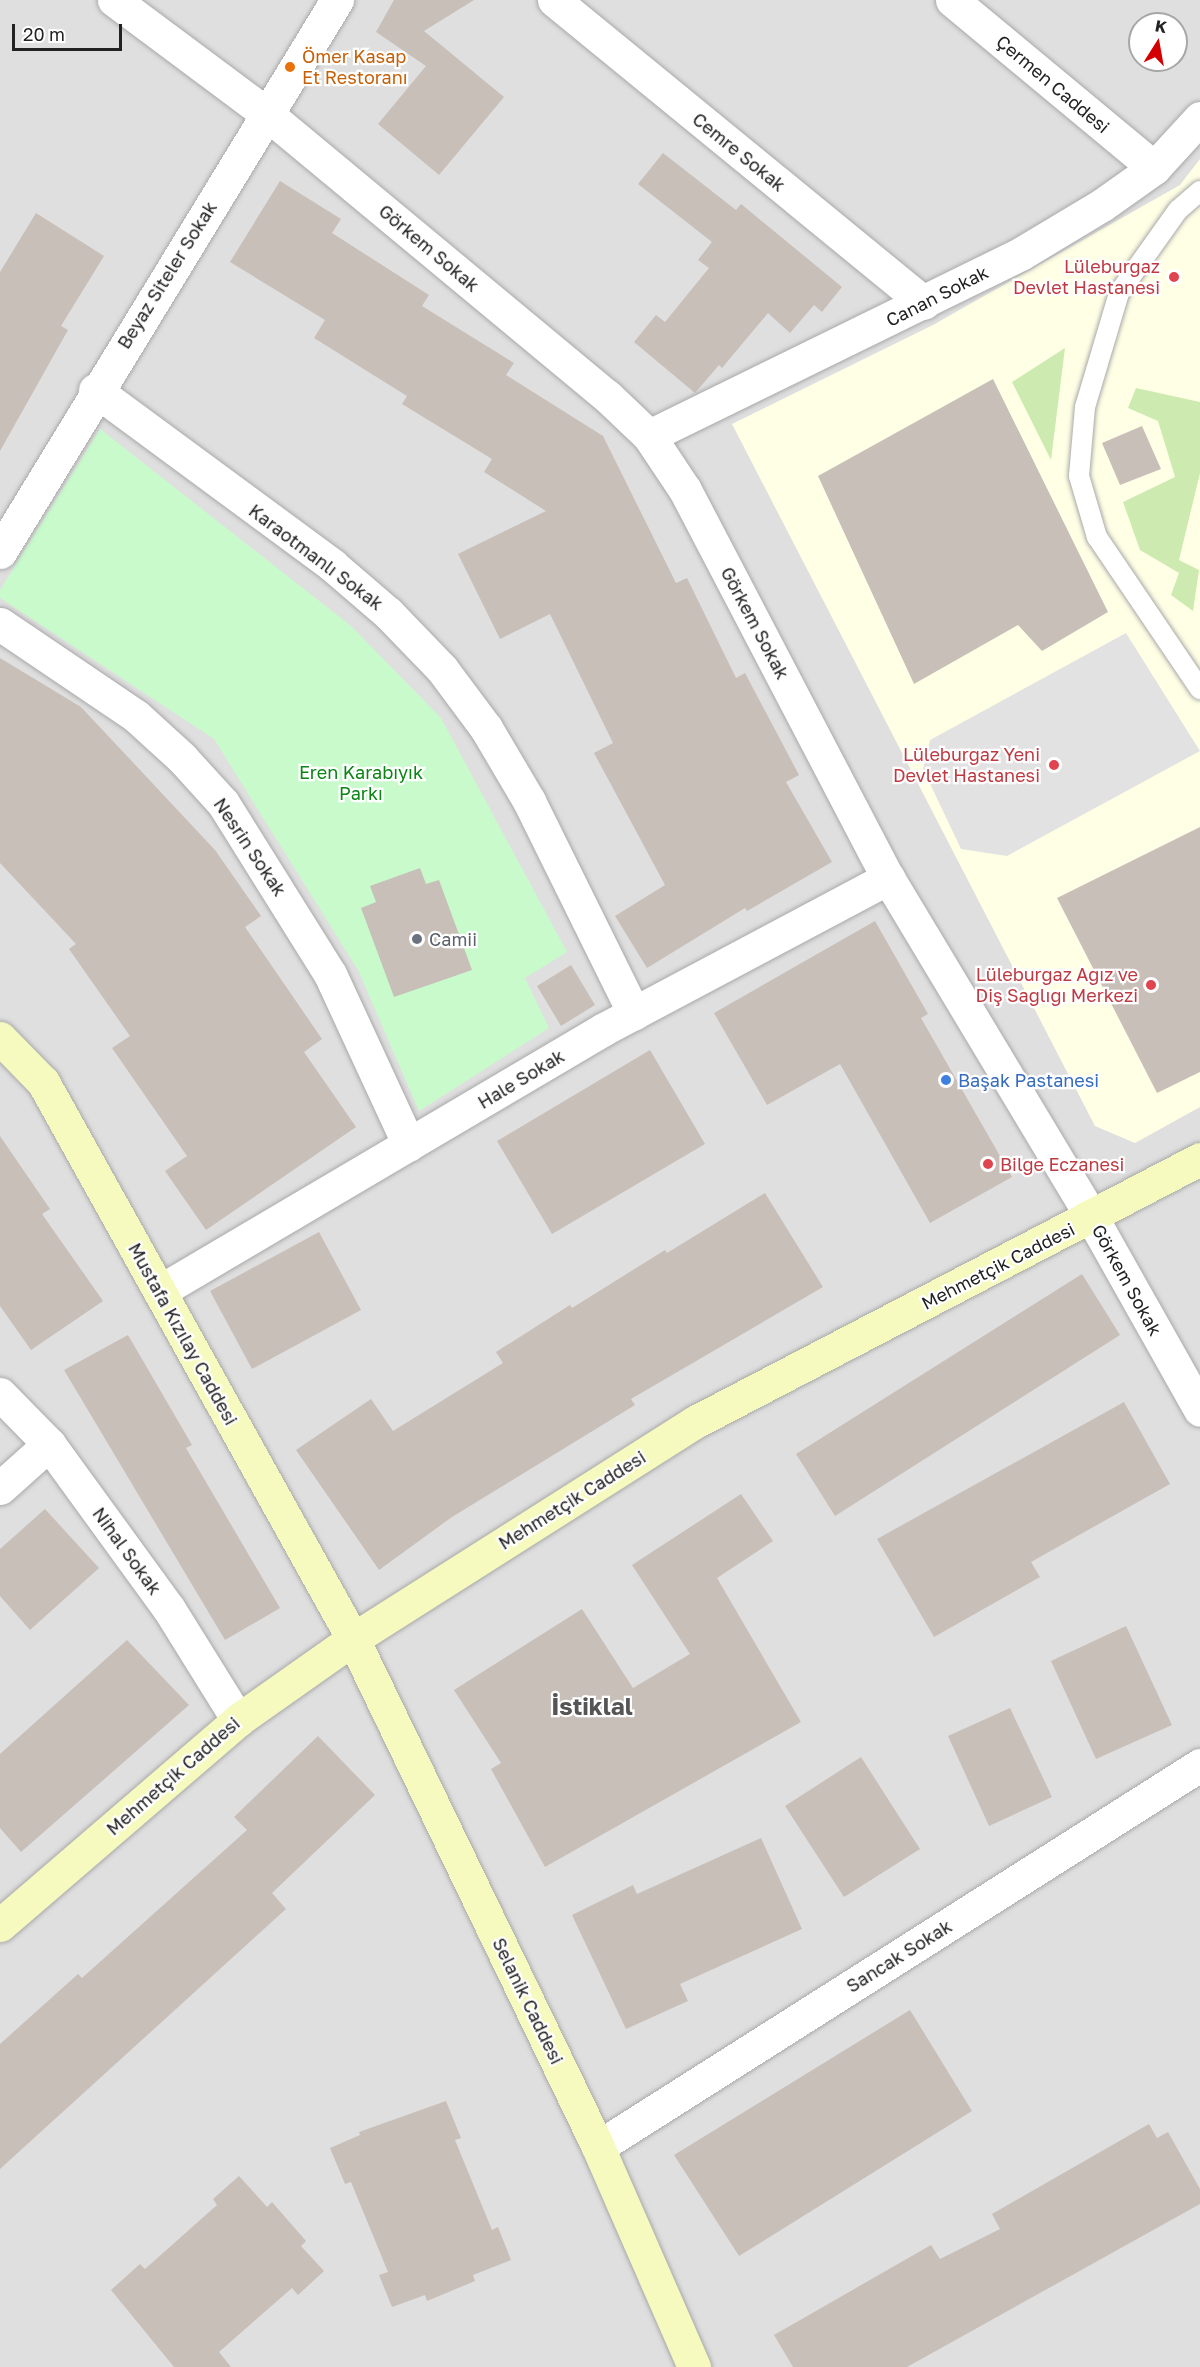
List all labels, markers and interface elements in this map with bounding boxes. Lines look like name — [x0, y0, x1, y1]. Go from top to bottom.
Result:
scale bar — [15, 12, 124, 50]
north arrow — [1128, 12, 1188, 72]
text: K — [1153, 15, 1169, 37]
text: 20 m — [23, 23, 65, 45]
street label: Çermen Caddesi — [992, 30, 1114, 138]
place label: Ömer Kasap Et Restoranı — [302, 46, 408, 88]
marker: Ömer Kasap Et Restoranı — [283, 60, 297, 74]
street label: Cemre Sokak — [688, 108, 790, 196]
street label: Beyaz Siteler Sokak — [113, 197, 221, 353]
street label: Görkem Sokak — [375, 200, 483, 296]
place label: Lüleburgaz Devlet Hastanesi — [1013, 256, 1160, 298]
street label: Canan Sokak — [882, 261, 992, 331]
marker: Lüleburgaz Devlet Hastanesi — [1165, 268, 1183, 286]
street label: Karaotmanlı Sokak — [245, 500, 387, 614]
street label: Görkem Sokak — [716, 563, 794, 683]
place label: Lüleburgaz Yeni Devlet Hastanesi — [893, 744, 1040, 786]
marker: Lüleburgaz Yeni Devlet Hastanesi — [1045, 756, 1063, 774]
park label: Eren Karabıyık Parkı — [299, 762, 423, 804]
street label: Nesrin Sokak — [209, 794, 291, 900]
place label: Camii — [429, 928, 477, 950]
marker: Camii — [410, 932, 424, 946]
place label: Lüleburgaz Ağız ve Diş Sağlığı Merkezi — [976, 964, 1138, 1006]
marker: Lüleburgaz Ağız ve Diş Sağlığı Merkezi — [1142, 976, 1160, 994]
street label: Hale Sokak — [474, 1045, 568, 1113]
place label: Başak Pastanesi — [958, 1069, 1099, 1091]
marker: Başak Pastanesi — [939, 1073, 953, 1087]
place label: Bilge Eczanesi — [1000, 1153, 1124, 1175]
marker: Bilge Eczanesi — [981, 1157, 995, 1171]
street label: Mehmetçik Caddesi — [918, 1218, 1078, 1314]
street label: Görkem Sokak — [1088, 1221, 1166, 1339]
street label: Mustafa Kızılay Caddesi — [124, 1239, 242, 1429]
street label: Mehmetçik Caddesi — [495, 1446, 649, 1554]
street label: Nihal Sokak — [88, 1503, 166, 1599]
district label: İstiklal — [551, 1692, 633, 1720]
street label: Mehmetçik Caddesi — [102, 1712, 244, 1840]
street label: Sancak Sokak — [842, 1915, 956, 1997]
street label: Selanik Caddesi — [488, 1934, 568, 2068]

